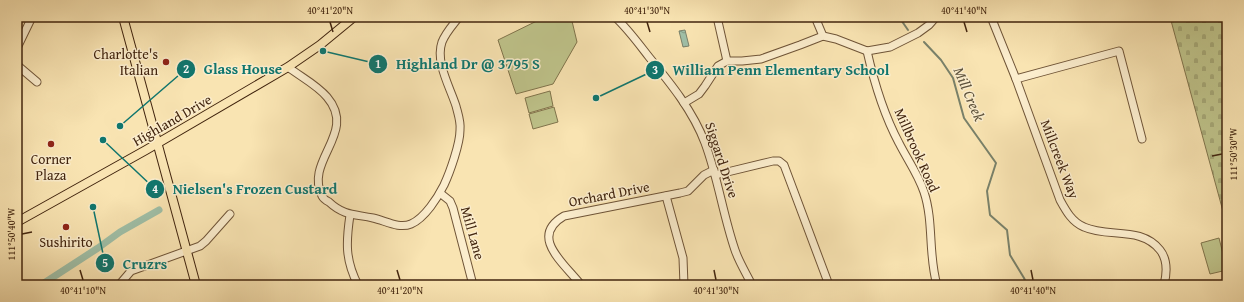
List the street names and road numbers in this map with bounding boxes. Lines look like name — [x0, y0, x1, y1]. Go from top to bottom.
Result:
street label: Highland Drive — [129, 89, 216, 151]
street label: Millbrook Road — [890, 105, 945, 196]
street label: Millcreek Way — [1036, 117, 1084, 201]
street label: Siggard Drive — [700, 119, 744, 201]
street label: Orchard Drive — [567, 176, 652, 212]
street label: Mill Lane — [456, 204, 490, 262]

